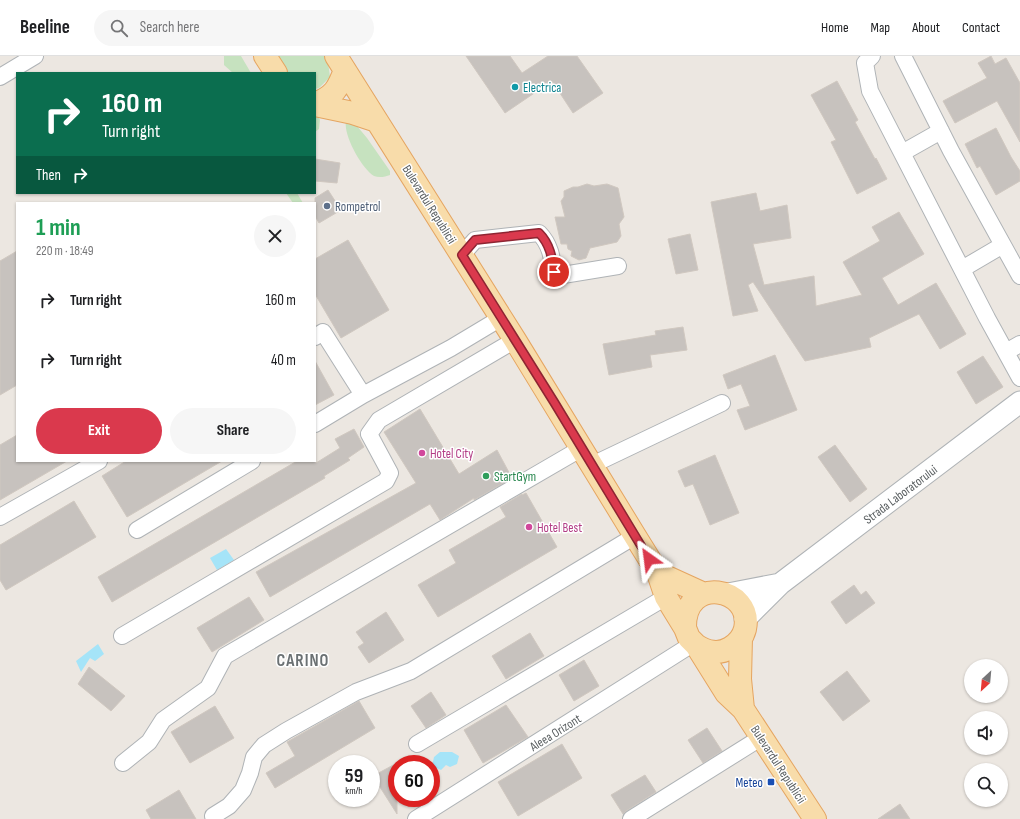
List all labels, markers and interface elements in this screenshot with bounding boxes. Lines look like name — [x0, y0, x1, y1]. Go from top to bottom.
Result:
search box — [94, 10, 374, 46]
text: Beeline — [20, 16, 70, 39]
icon: search — [108, 17, 130, 39]
text: Search here — [140, 18, 199, 37]
text: Home — [821, 19, 849, 36]
text: Map — [871, 19, 890, 36]
text: About — [912, 19, 940, 36]
text: Contact — [962, 19, 1000, 36]
place label: Electrica — [523, 80, 561, 96]
marker: Electrica — [510, 82, 520, 92]
text: 160 m — [102, 87, 162, 120]
icon: right — [36, 88, 88, 140]
text: Turn right — [102, 121, 160, 142]
street label: Bulevardul Republicii — [399, 162, 460, 247]
icon: right — [69, 164, 91, 186]
text: Then — [36, 166, 61, 185]
place label: Rompetrol — [335, 199, 380, 215]
marker: Rompetrol — [322, 201, 332, 211]
text: 1 min — [36, 213, 81, 242]
button: close — [254, 215, 296, 257]
text: 220 m · 18:49 — [36, 243, 94, 259]
pin — [537, 255, 571, 289]
icon: arrive — [543, 261, 565, 283]
icon: right — [36, 289, 58, 311]
text: Turn right — [70, 291, 122, 310]
text: 160 m — [265, 291, 296, 310]
icon: right — [36, 349, 58, 371]
text: Turn right — [70, 351, 122, 370]
text: 40 m — [271, 351, 296, 370]
button: Exit — [36, 408, 162, 454]
button: Share — [170, 408, 296, 454]
place label: Hotel City — [430, 446, 473, 462]
marker: Hotel City — [417, 448, 427, 458]
street label: Strada Laboratorului — [860, 462, 941, 528]
place label: StartGym — [494, 469, 536, 485]
marker: StartGym — [481, 471, 491, 481]
place label: Hotel Best — [537, 520, 582, 536]
marker: Hotel Best — [524, 522, 534, 532]
position arrow — [628, 538, 670, 580]
district label: CARINO — [277, 651, 329, 671]
north arrow — [964, 659, 1008, 703]
map controls — [964, 659, 1008, 807]
street label: Aleea Orizont — [526, 711, 584, 755]
button: sound — [964, 711, 1008, 755]
street label: Bulevardul Republicii — [747, 722, 809, 807]
speed limit sign: 60 — [388, 755, 440, 807]
button: search — [964, 763, 1008, 807]
text: 59 — [345, 764, 363, 788]
place label: Meteo — [736, 775, 763, 791]
marker: Meteo — [766, 777, 776, 787]
text: km/h — [345, 785, 363, 797]

